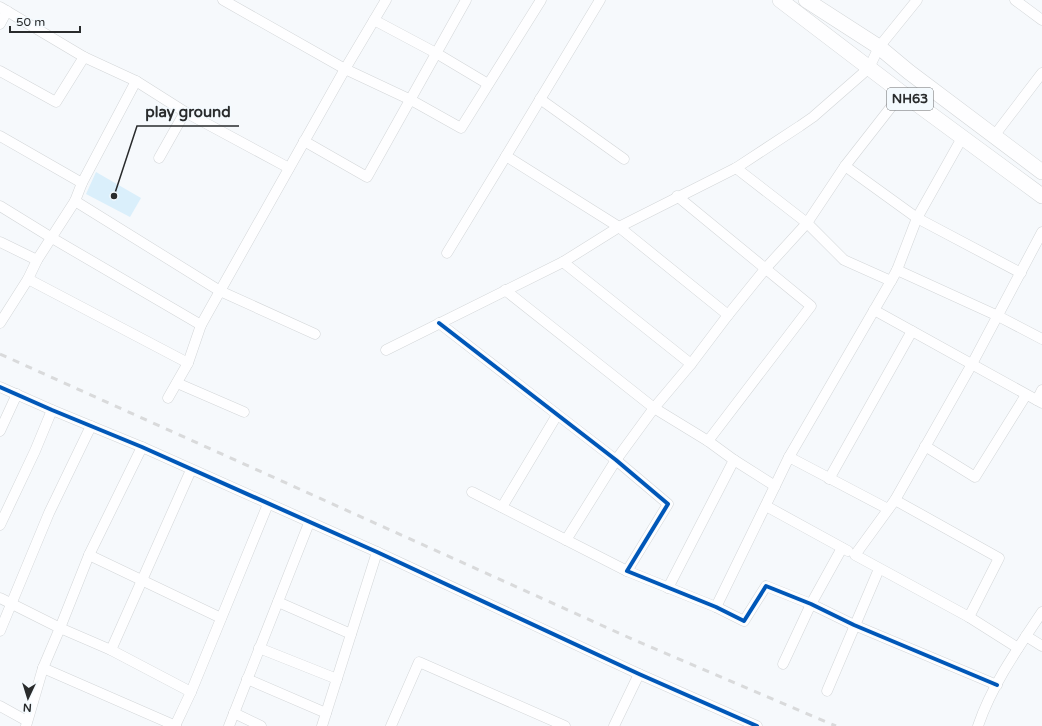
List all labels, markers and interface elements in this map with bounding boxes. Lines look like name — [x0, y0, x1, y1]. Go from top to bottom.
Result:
scale bar — [10, 8, 80, 34]
text: 50 m — [16, 15, 45, 29]
road number: NH63 — [887, 88, 933, 110]
callout: play ground — [137, 99, 239, 126]
text: play ground — [145, 103, 231, 122]
north arrow — [8, 678, 48, 718]
text: N — [22, 701, 32, 714]

